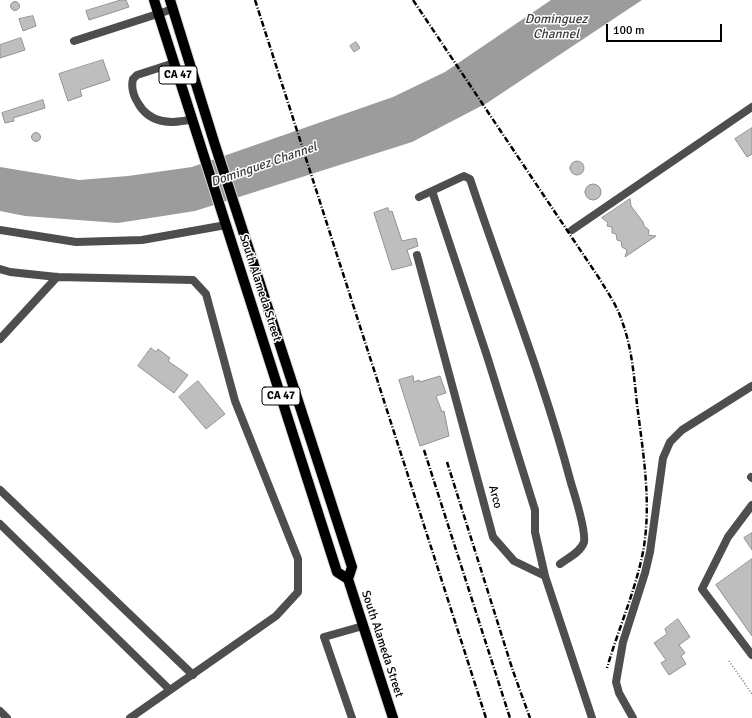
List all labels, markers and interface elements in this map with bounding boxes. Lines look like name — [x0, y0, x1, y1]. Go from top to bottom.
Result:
water label: Dominguez Channel — [525, 12, 587, 43]
scale bar — [608, 16, 724, 42]
text: 100 m — [613, 23, 645, 38]
road number: CA 47 — [159, 66, 197, 84]
water label: Dominguez Channel — [209, 140, 319, 190]
street label: South Alameda Street — [236, 233, 284, 343]
road number: CA 47 — [262, 387, 300, 405]
street label: Arco — [485, 484, 505, 510]
street label: South Alameda Street — [358, 589, 406, 699]

